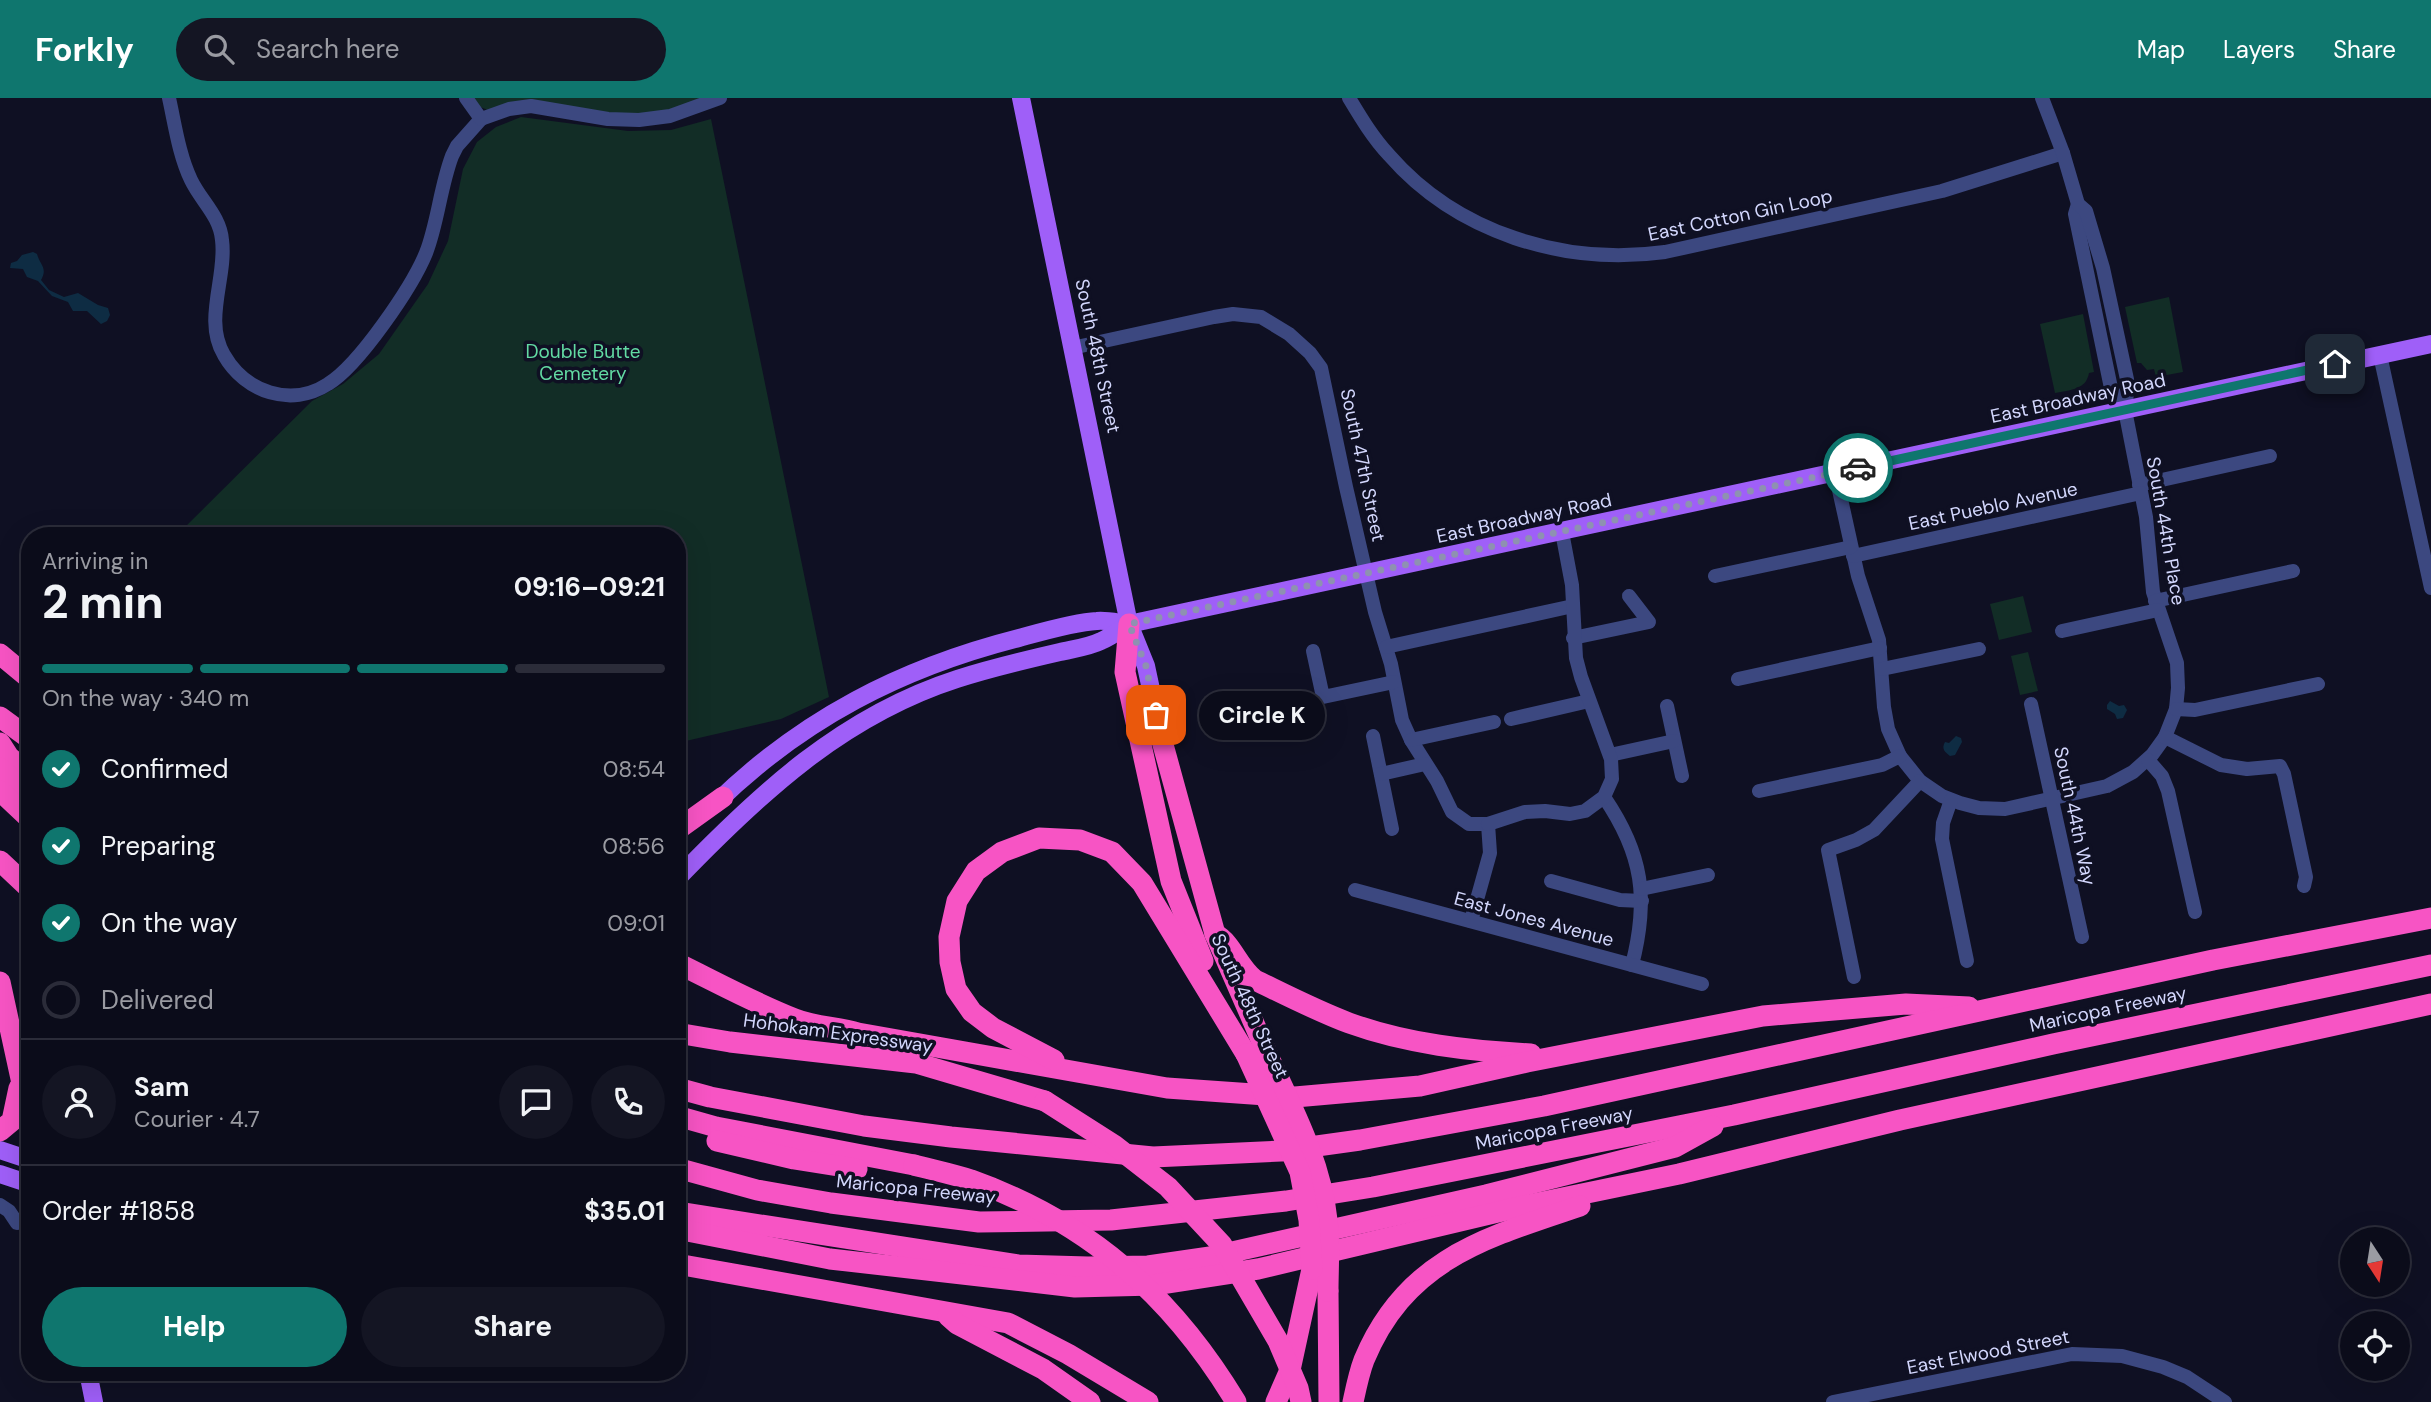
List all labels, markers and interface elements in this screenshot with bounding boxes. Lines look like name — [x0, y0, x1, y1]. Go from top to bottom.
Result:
search box — [176, 18, 666, 81]
text: Forkly — [35, 28, 134, 71]
icon: search — [200, 30, 238, 68]
text: Search here — [256, 32, 399, 66]
text: Map — [2137, 34, 2185, 65]
text: Layers — [2223, 34, 2295, 65]
text: Share — [2333, 34, 2396, 65]
street label: East Cotton Gin Loop — [1645, 183, 1835, 247]
street label: South 48th Street — [1069, 277, 1127, 435]
pin — [2305, 334, 2365, 394]
park label: Double Butte Cemetery — [526, 339, 640, 386]
icon: home — [2316, 345, 2354, 383]
street label: East Broadway Road — [1988, 367, 2168, 429]
street label: South 47th Street — [1335, 386, 1391, 544]
courier — [1823, 433, 1893, 503]
icon: car — [1839, 449, 1877, 487]
street label: South 44th Place — [2141, 455, 2191, 607]
street label: East Pueblo Avenue — [1906, 476, 2080, 536]
street label: East Broadway Road — [1434, 487, 1614, 549]
text: Arriving in — [42, 546, 148, 576]
text: 09:16–09:21 — [514, 570, 665, 604]
text: 2 min — [42, 572, 164, 632]
text: On the way · 340 m — [42, 683, 249, 713]
pin — [1126, 685, 1186, 745]
callout: Circle K — [1198, 690, 1324, 740]
icon: bag — [1137, 696, 1175, 734]
text: Circle K — [1219, 700, 1305, 730]
street label: South 44th Way — [2048, 744, 2102, 888]
icon: check — [42, 750, 80, 788]
text: Confirmed — [101, 752, 228, 786]
text: 08:54 — [603, 754, 665, 784]
icon: check — [42, 827, 80, 865]
text: Preparing — [101, 829, 216, 863]
text: 08:56 — [602, 831, 665, 861]
street label: East Jones Avenue — [1451, 886, 1617, 952]
icon: check — [42, 904, 80, 942]
text: On the way — [101, 906, 237, 940]
text: 09:01 — [607, 908, 665, 938]
street label: South 48th Street — [1206, 930, 1294, 1082]
street label: Maricopa Freeway — [2027, 980, 2189, 1038]
text: Delivered — [101, 983, 214, 1017]
street label: Hohokam Expressway — [742, 1007, 935, 1059]
button: person — [42, 1065, 116, 1139]
button: chat — [499, 1065, 573, 1139]
button: phone — [591, 1065, 665, 1139]
text: Sam — [134, 1070, 189, 1104]
street label: Maricopa Freeway — [1473, 1100, 1635, 1156]
text: Courier · 4.7 — [134, 1104, 260, 1134]
street label: Maricopa Freeway — [835, 1168, 997, 1210]
text: Order #1858 — [42, 1194, 195, 1228]
text: $35.01 — [584, 1194, 665, 1228]
north arrow — [2340, 1227, 2410, 1297]
map controls — [2340, 1227, 2410, 1381]
button: Help — [42, 1287, 347, 1367]
button: Share — [361, 1287, 665, 1367]
button: locate — [2340, 1311, 2410, 1381]
street label: East Elwood Street — [1905, 1324, 2071, 1380]

